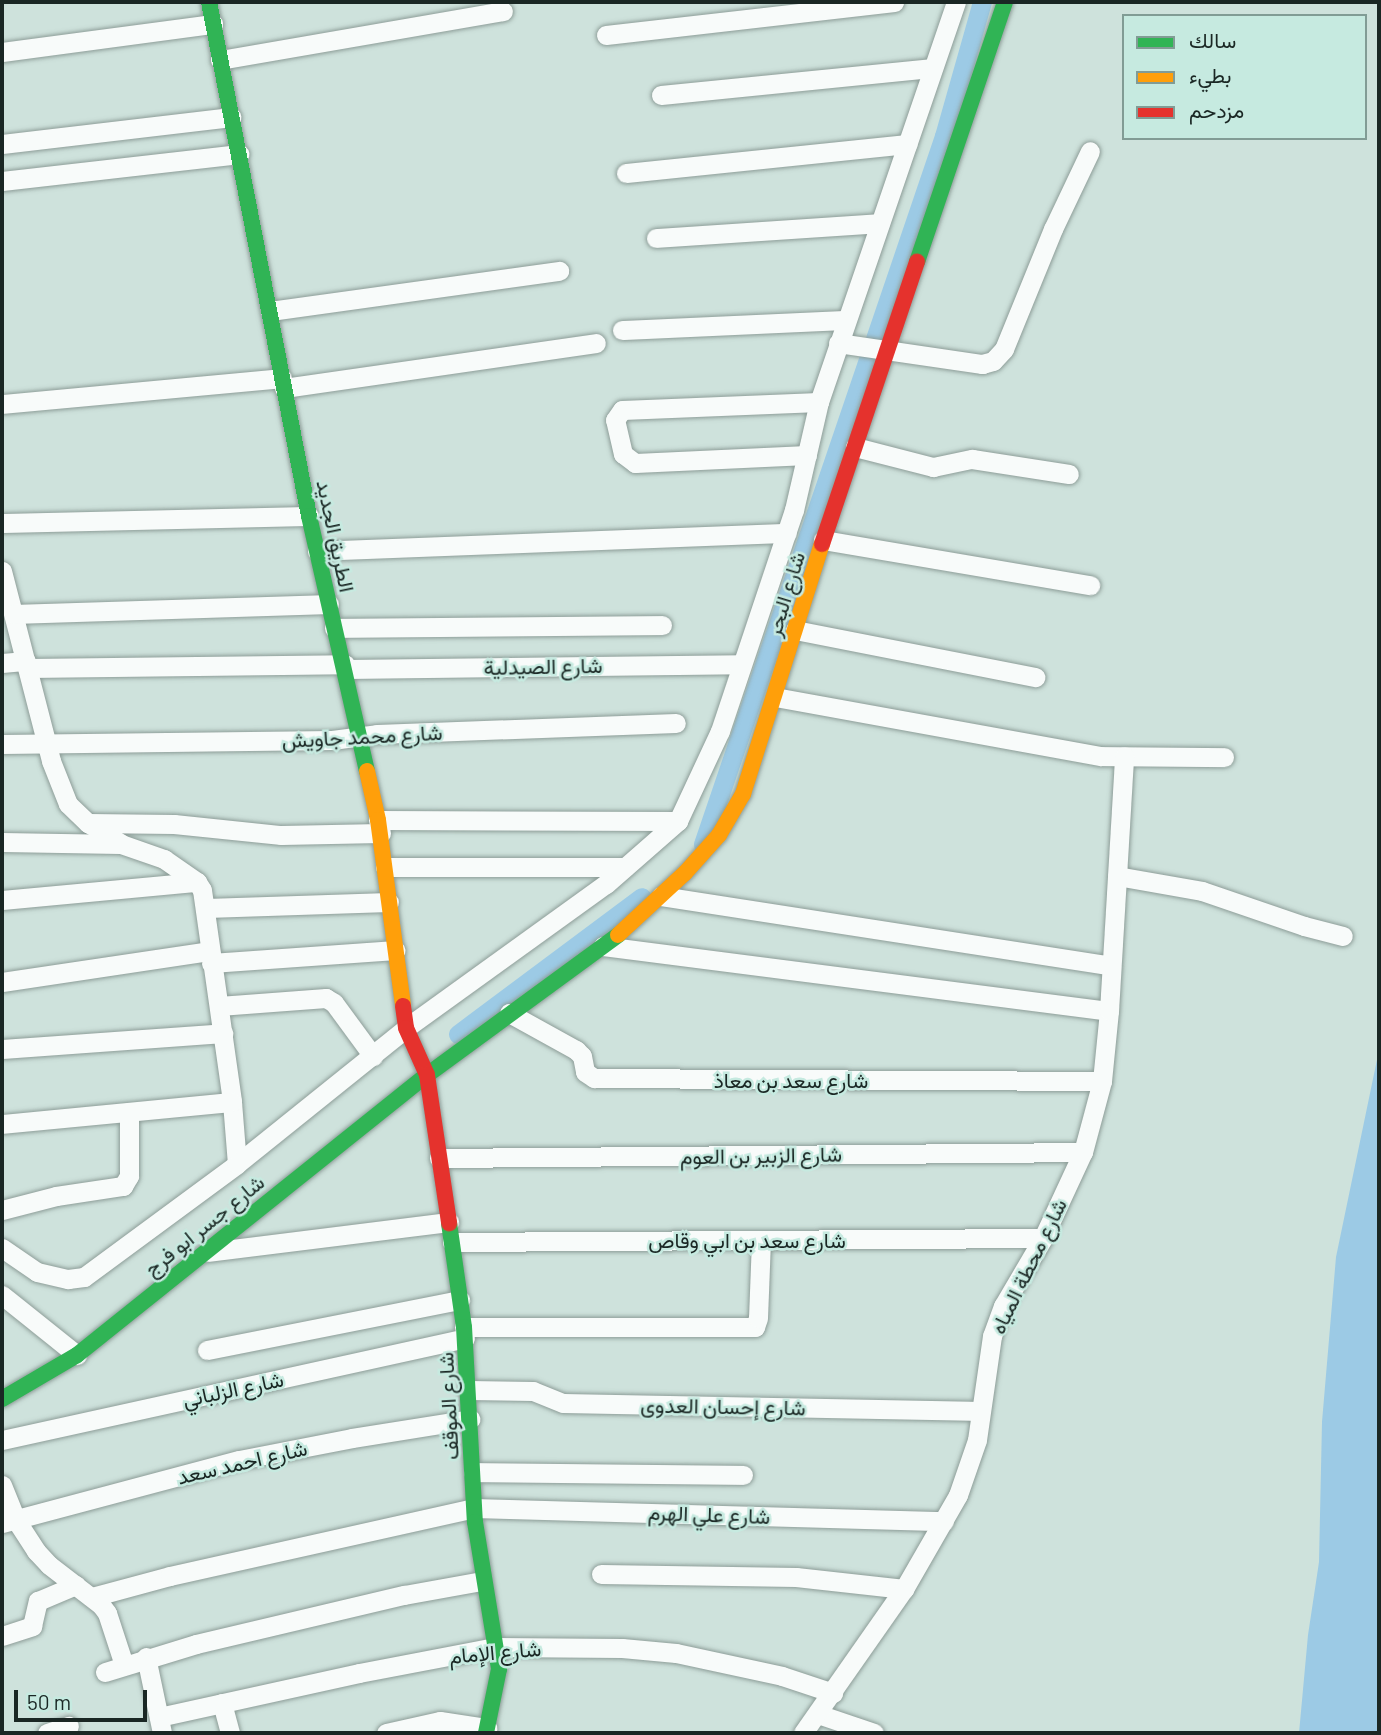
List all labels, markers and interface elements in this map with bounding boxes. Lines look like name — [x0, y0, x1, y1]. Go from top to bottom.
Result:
legend — [1122, 14, 1367, 140]
text: سالك — [1189, 27, 1236, 52]
text: بطيء — [1189, 62, 1232, 87]
text: مزدحم — [1189, 97, 1244, 122]
street label: الطريق الجديد — [312, 478, 360, 594]
street label: شارع البحر — [760, 549, 810, 639]
street label: شارع الصيدلية — [483, 652, 603, 680]
street label: شارع محمد جاويش — [281, 719, 443, 753]
street label: شارع سعد بن معاذ — [714, 1067, 868, 1093]
street label: شارع الزبير بن العوم — [680, 1141, 842, 1169]
street label: شارع جسر ابو فرج — [139, 1169, 269, 1281]
street label: شارع محطة المياه — [984, 1194, 1072, 1338]
street label: شارع سعد بن ابي وقاص — [648, 1227, 846, 1253]
street label: شارع الموقف — [433, 1351, 463, 1461]
street label: شارع الزلباني — [180, 1366, 286, 1412]
street label: شارع إحسان العدوى — [640, 1392, 806, 1420]
street label: شارع احمد سعد — [175, 1435, 309, 1489]
street label: شارع علي الهرم — [647, 1499, 771, 1529]
street label: شارع الإمام — [448, 1635, 542, 1669]
scale bar — [18, 1676, 150, 1720]
text: 50 m — [27, 1689, 71, 1714]

